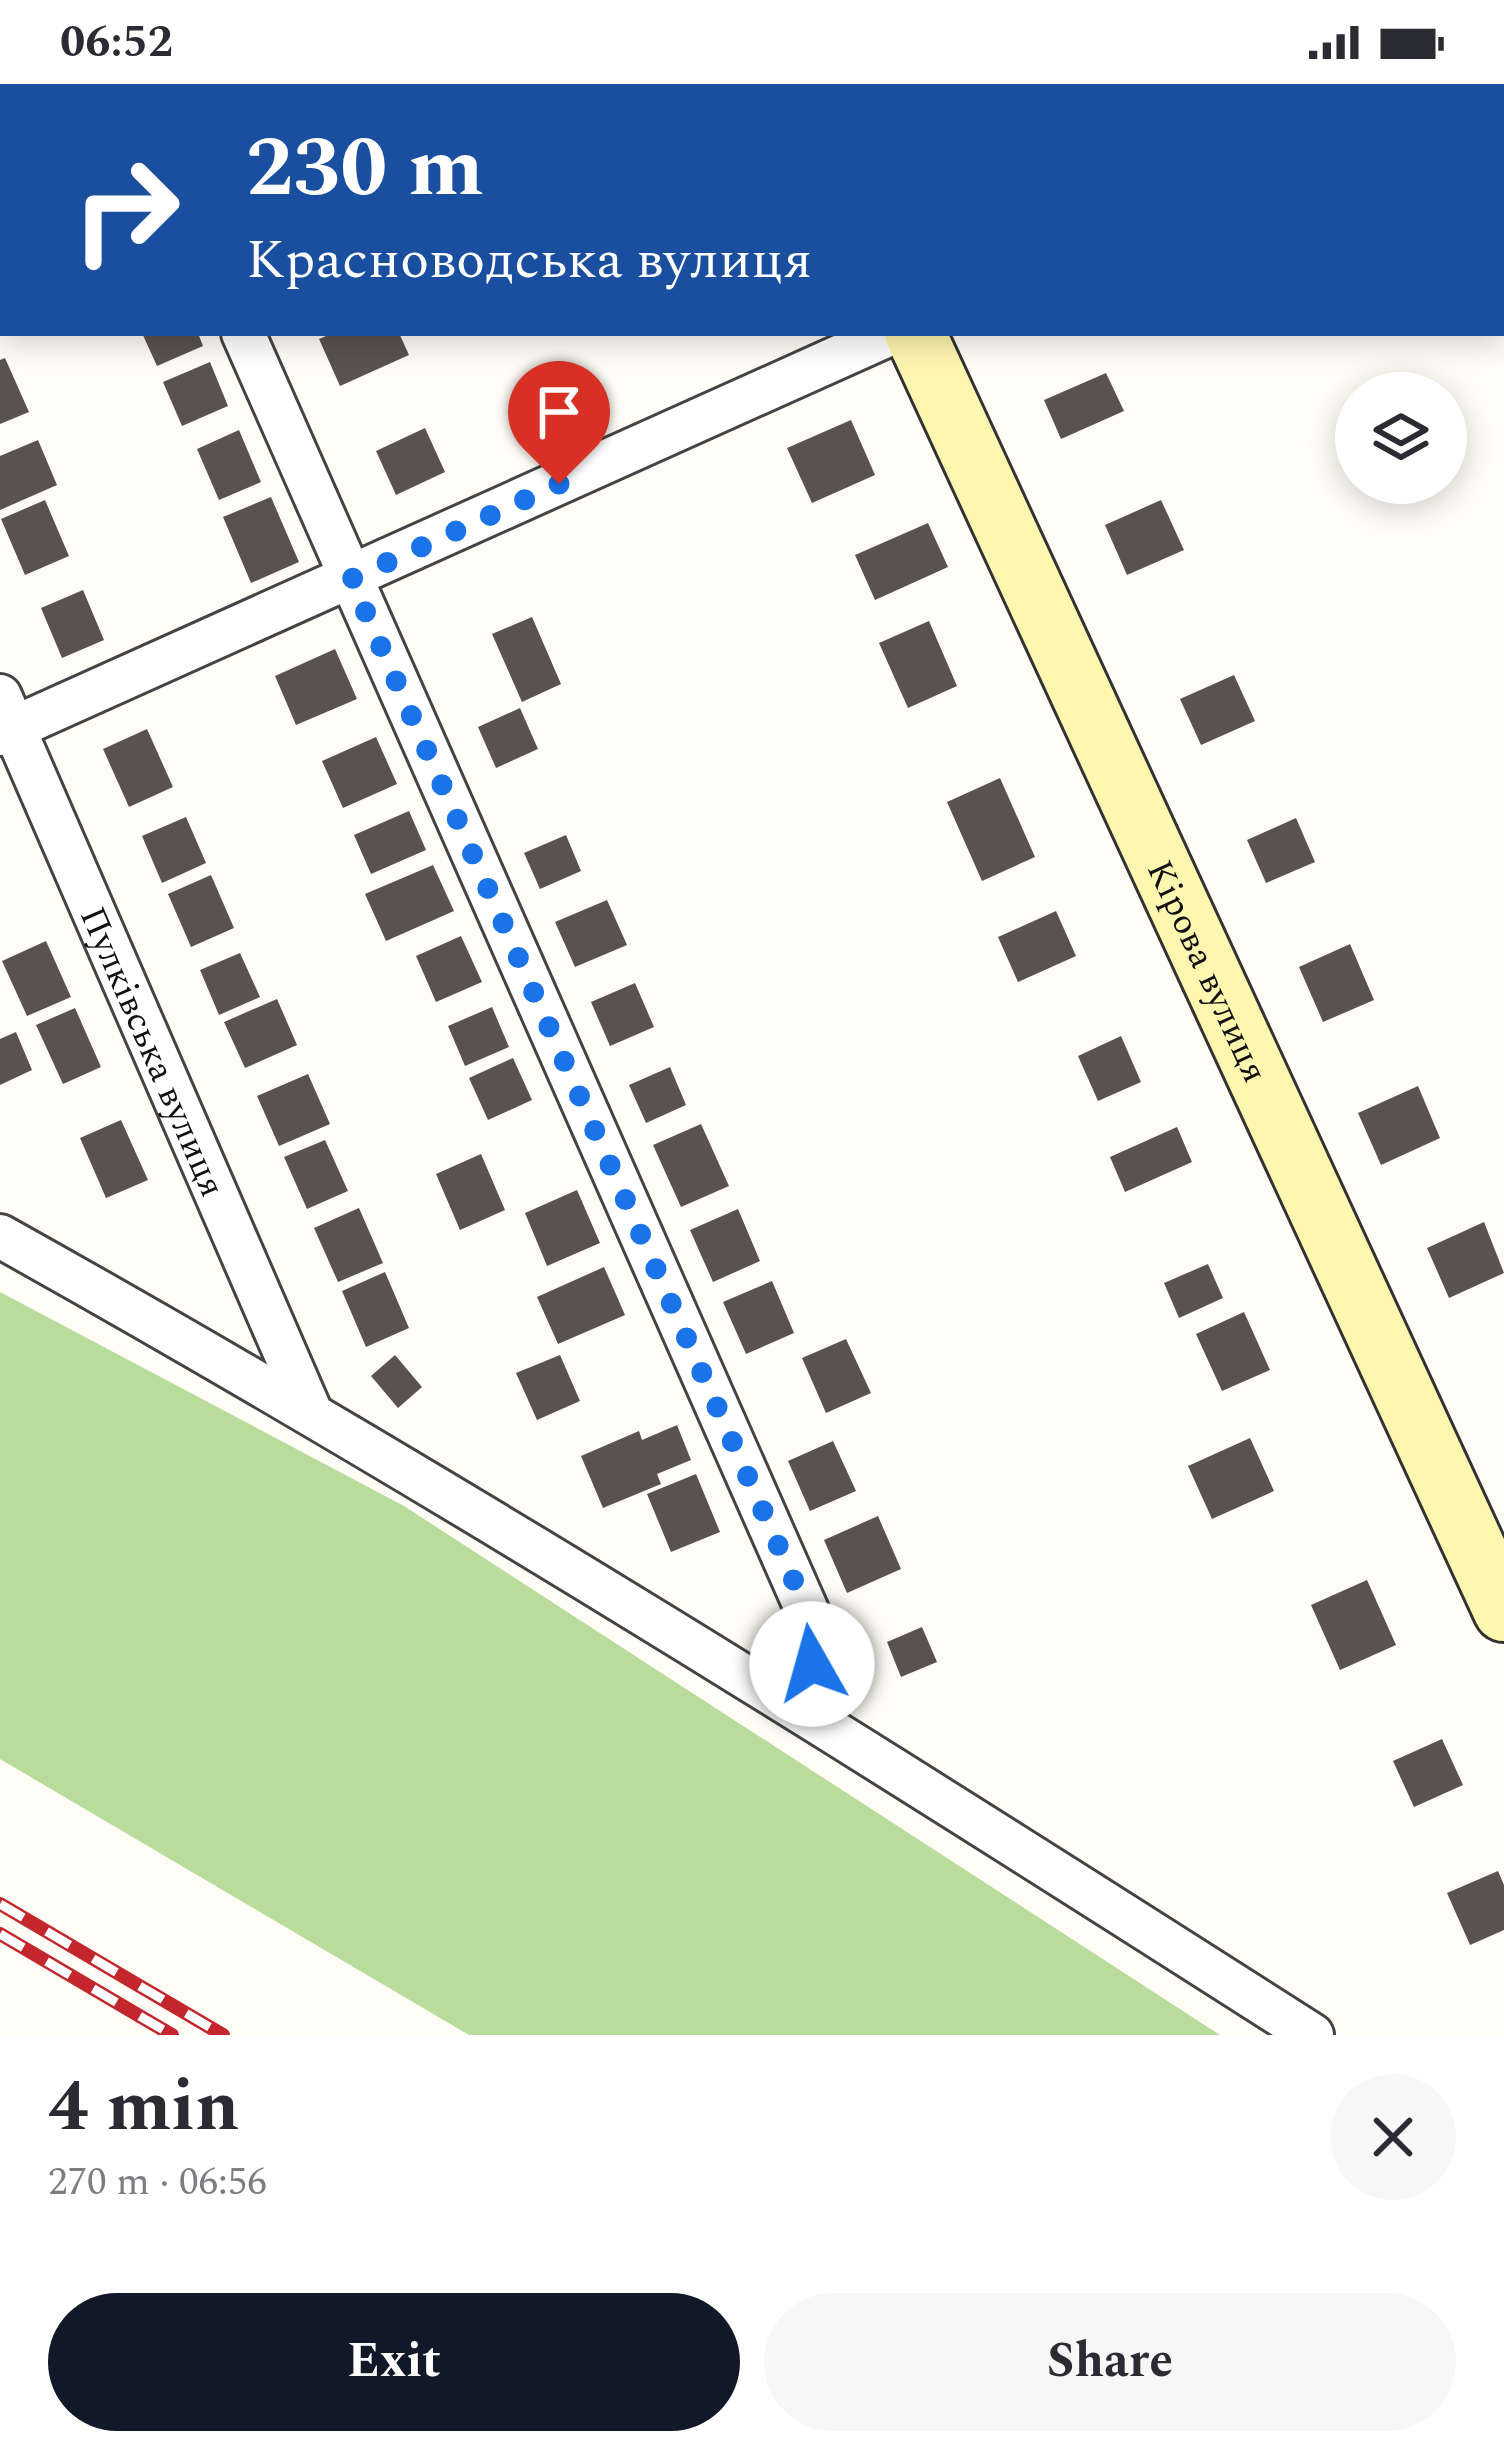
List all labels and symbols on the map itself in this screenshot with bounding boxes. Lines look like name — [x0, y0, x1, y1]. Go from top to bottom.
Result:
pin — [508, 361, 610, 484]
street label: Кірова вулиця — [1131, 851, 1282, 1092]
street label: Пулківська вулиця — [64, 898, 239, 1206]
position arrow — [749, 1601, 875, 1727]

